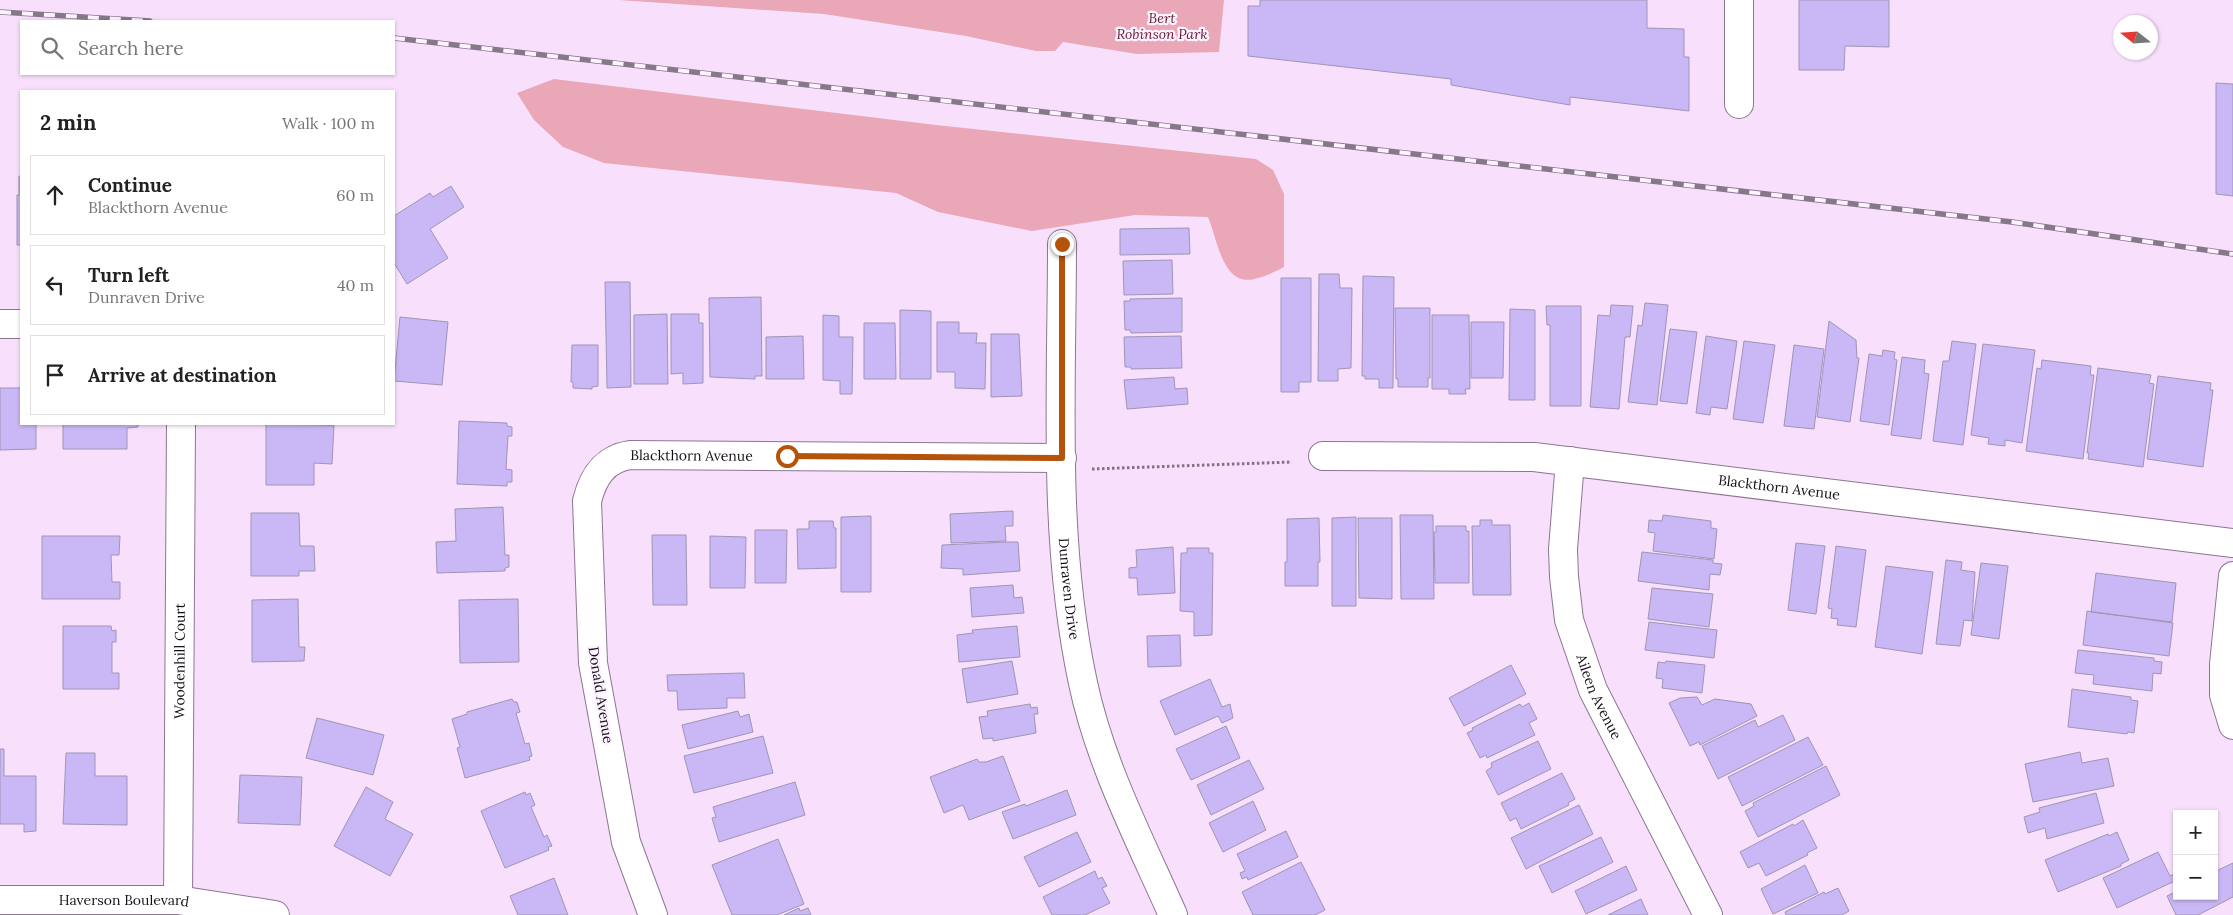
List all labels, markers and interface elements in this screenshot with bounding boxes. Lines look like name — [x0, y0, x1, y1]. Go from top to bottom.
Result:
park label: Bert Robinson Park — [1116, 9, 1208, 43]
north arrow — [2113, 15, 2158, 60]
search box — [20, 20, 395, 75]
icon: search — [38, 34, 66, 62]
text: Search here — [78, 36, 184, 60]
text: 2 min — [40, 109, 96, 136]
text: Walk · 100 m — [282, 113, 375, 133]
text: Continue — [88, 173, 172, 197]
icon: ahead — [41, 181, 69, 209]
text: 60 m — [336, 185, 374, 205]
text: Blackthorn Avenue — [88, 197, 228, 217]
route end — [1051, 233, 1074, 256]
text: Turn left — [88, 263, 169, 287]
icon: left — [41, 271, 69, 299]
text: 40 m — [337, 275, 374, 295]
text: Dunraven Drive — [88, 287, 205, 307]
icon: arrive — [41, 361, 69, 389]
text: Arrive at destination — [88, 363, 277, 387]
route start — [776, 445, 799, 468]
street label: Blackthorn Avenue — [630, 446, 753, 465]
street label: Blackthorn Avenue — [1717, 471, 1841, 504]
street label: Dunraven Drive — [1055, 537, 1084, 641]
street label: Woodenhill Court — [170, 602, 189, 719]
street label: Donald Avenue — [584, 645, 618, 745]
street label: Aileen Avenue — [1572, 651, 1626, 743]
map controls — [2173, 810, 2218, 900]
button: + — [2173, 810, 2218, 855]
button: − — [2173, 855, 2218, 900]
street label: Haverson Boulevard — [59, 891, 191, 911]

